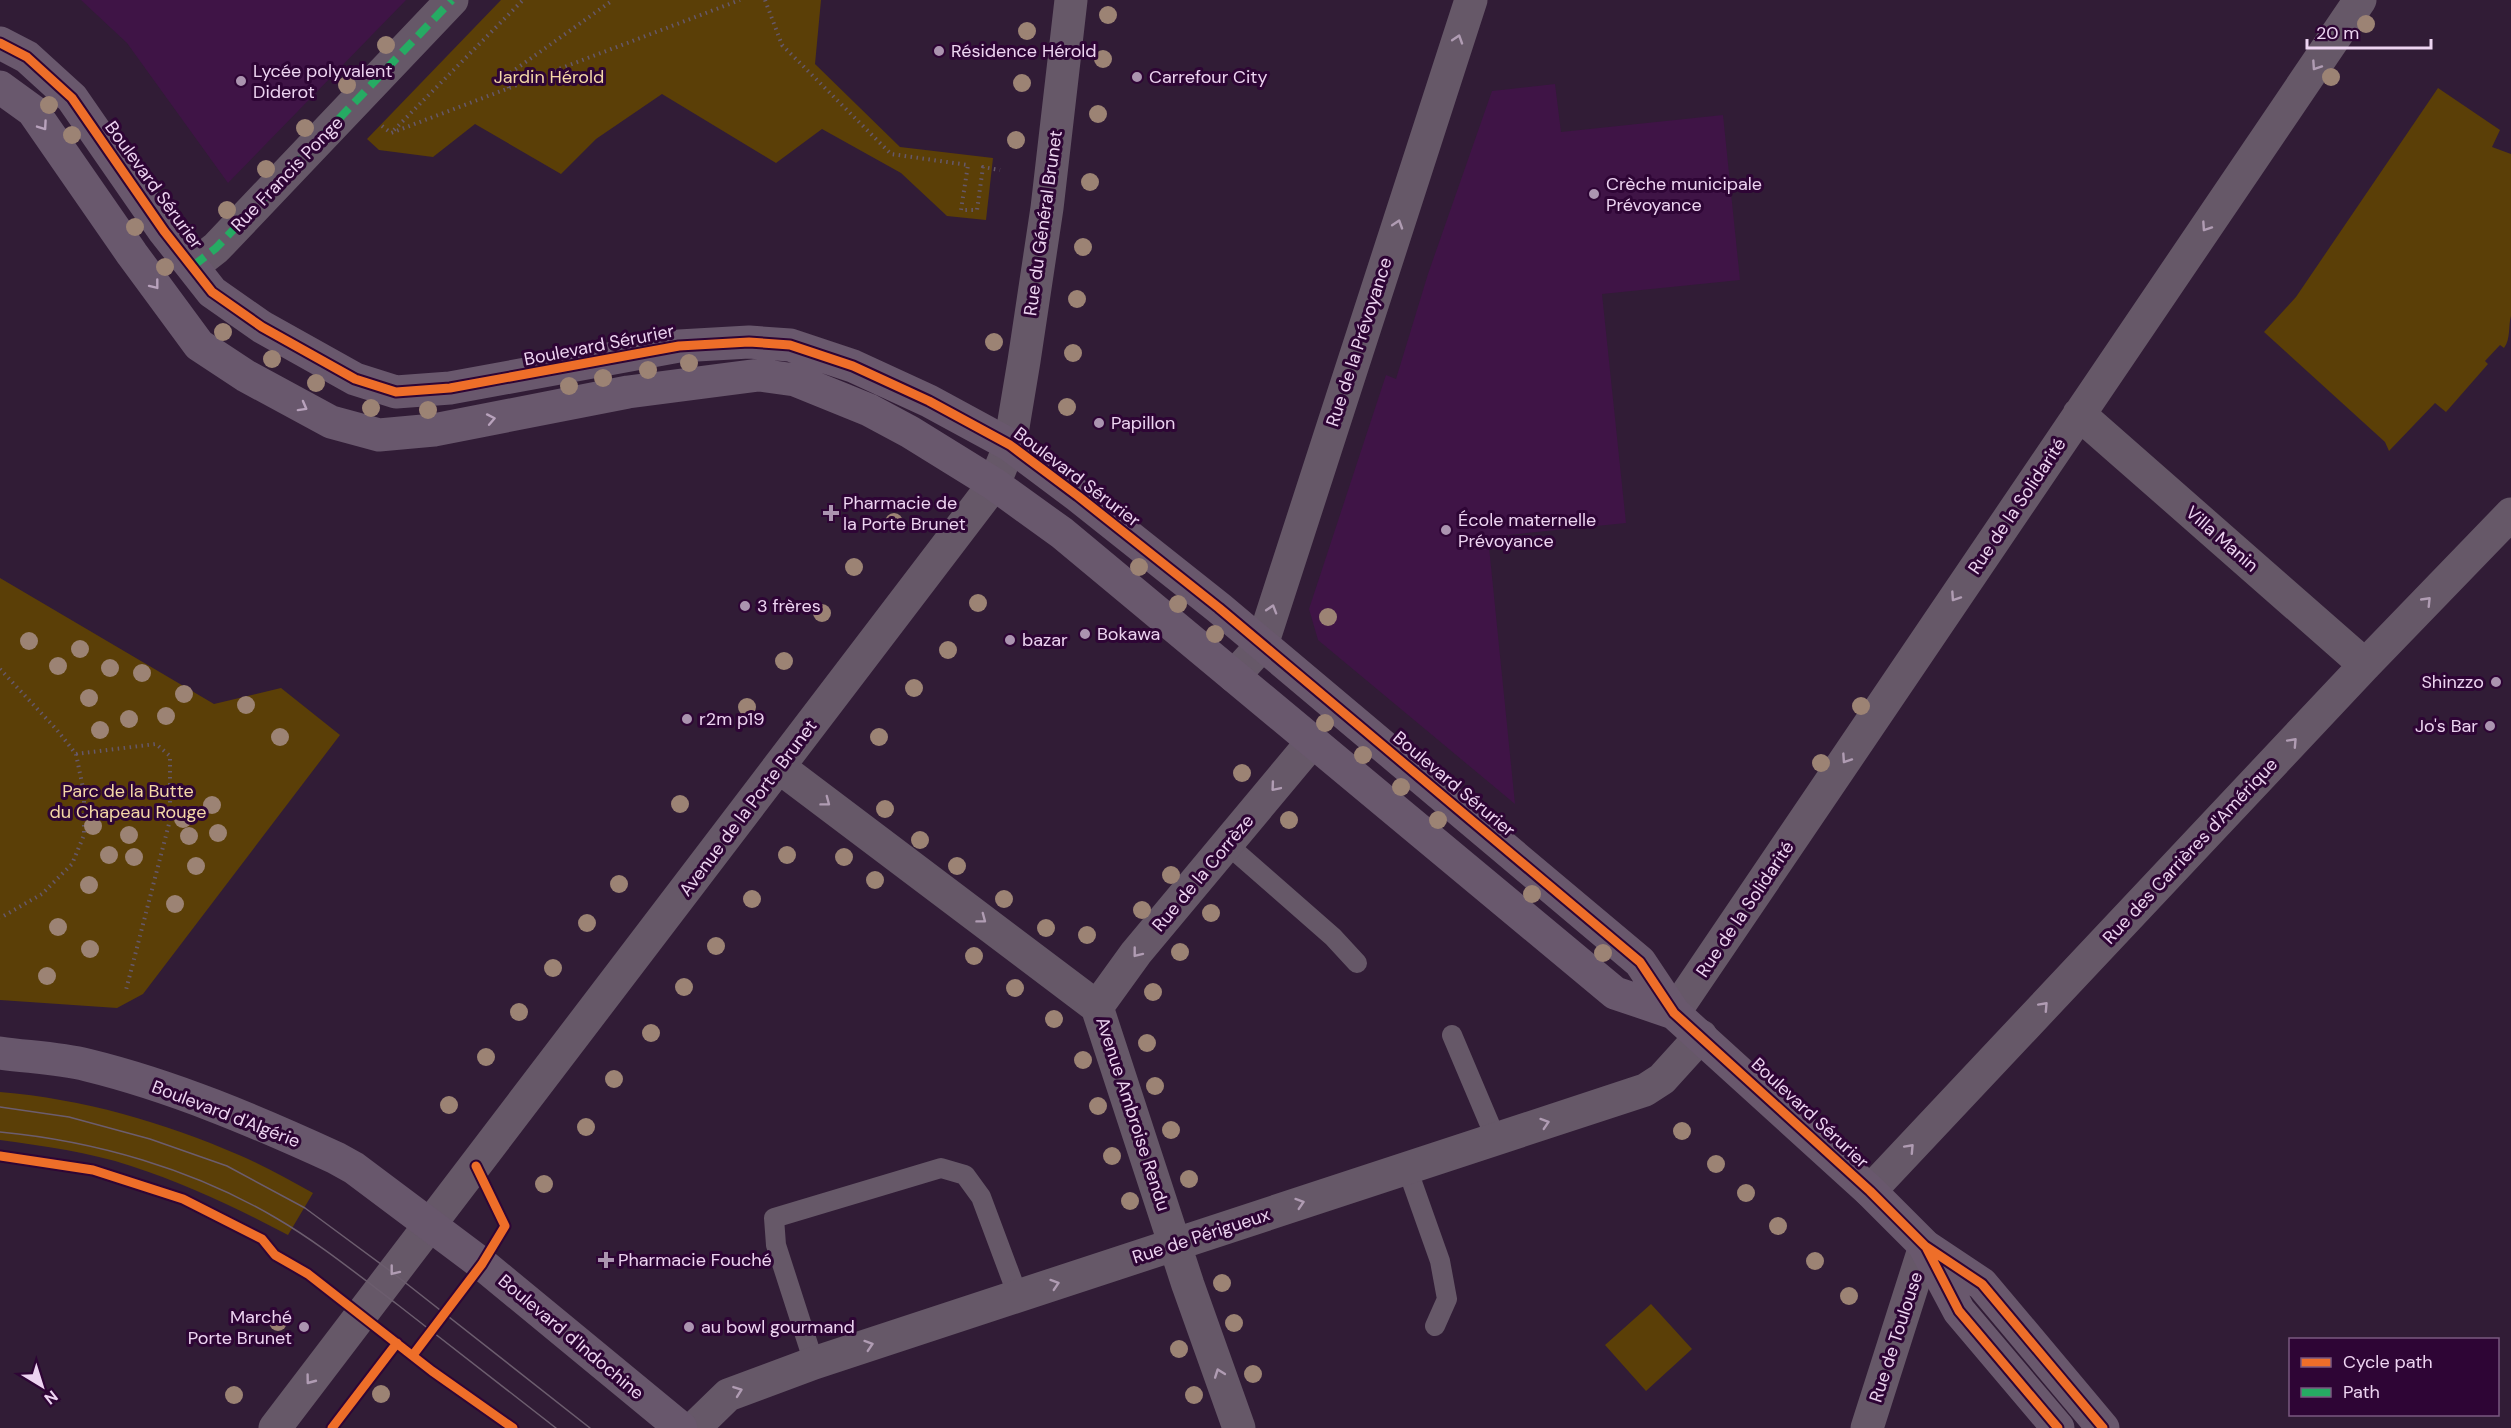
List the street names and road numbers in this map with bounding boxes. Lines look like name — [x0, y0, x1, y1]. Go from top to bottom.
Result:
street label: Rue Francis Ponge — [226, 111, 348, 237]
street label: Boulevard Sérurier — [99, 116, 209, 254]
street label: Rue du Général Brunet — [1018, 129, 1068, 317]
street label: Rue de la Prévoyance — [1320, 254, 1398, 430]
street label: Boulevard Sérurier — [522, 319, 676, 371]
street label: Boulevard Sérurier — [1009, 422, 1145, 533]
street label: Rue de la Solidarité — [1962, 433, 2072, 579]
street label: Villa Manin — [2181, 501, 2263, 577]
street label: Avenue de la Porte Brunet — [674, 715, 822, 901]
street label: Boulevard Sérurier — [1388, 726, 1520, 842]
street label: Rue des Carrières d'Amérique — [2097, 753, 2283, 949]
street label: Rue de la Corrèze — [1147, 809, 1259, 937]
street label: Rue de la Solidarité — [1690, 836, 1800, 982]
street label: Avenue Ambroise Rendu — [1090, 1014, 1176, 1214]
street label: Boulevard Sérurier — [1746, 1052, 1874, 1174]
street label: Boulevard d'Algérie — [148, 1075, 304, 1153]
street label: Rue de Périgueux — [1129, 1202, 1273, 1270]
street label: Boulevard d'Indochine — [493, 1269, 649, 1405]
street label: Rue de Toulouse — [1864, 1269, 1928, 1405]

